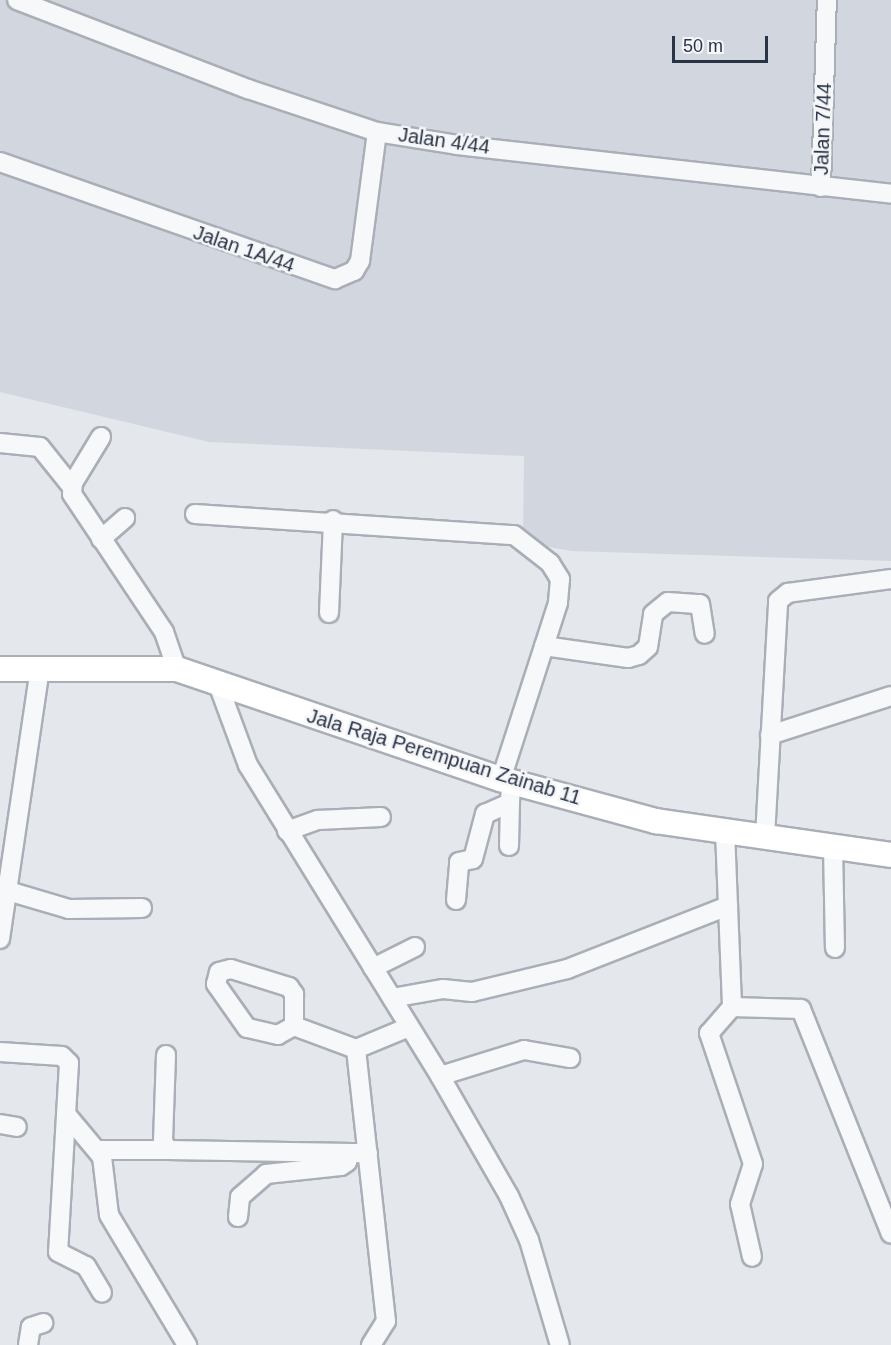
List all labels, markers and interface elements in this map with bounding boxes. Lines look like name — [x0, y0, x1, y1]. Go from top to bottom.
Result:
scale bar — [675, 24, 771, 62]
text: 50 m — [683, 36, 723, 56]
street label: Jalan 7/44 — [809, 82, 837, 176]
street label: Jalan 4/44 — [397, 123, 491, 159]
street label: Jalan 1A/44 — [190, 220, 298, 278]
street label: Jala Raja Perempuan Zainab 11 — [304, 704, 584, 810]

